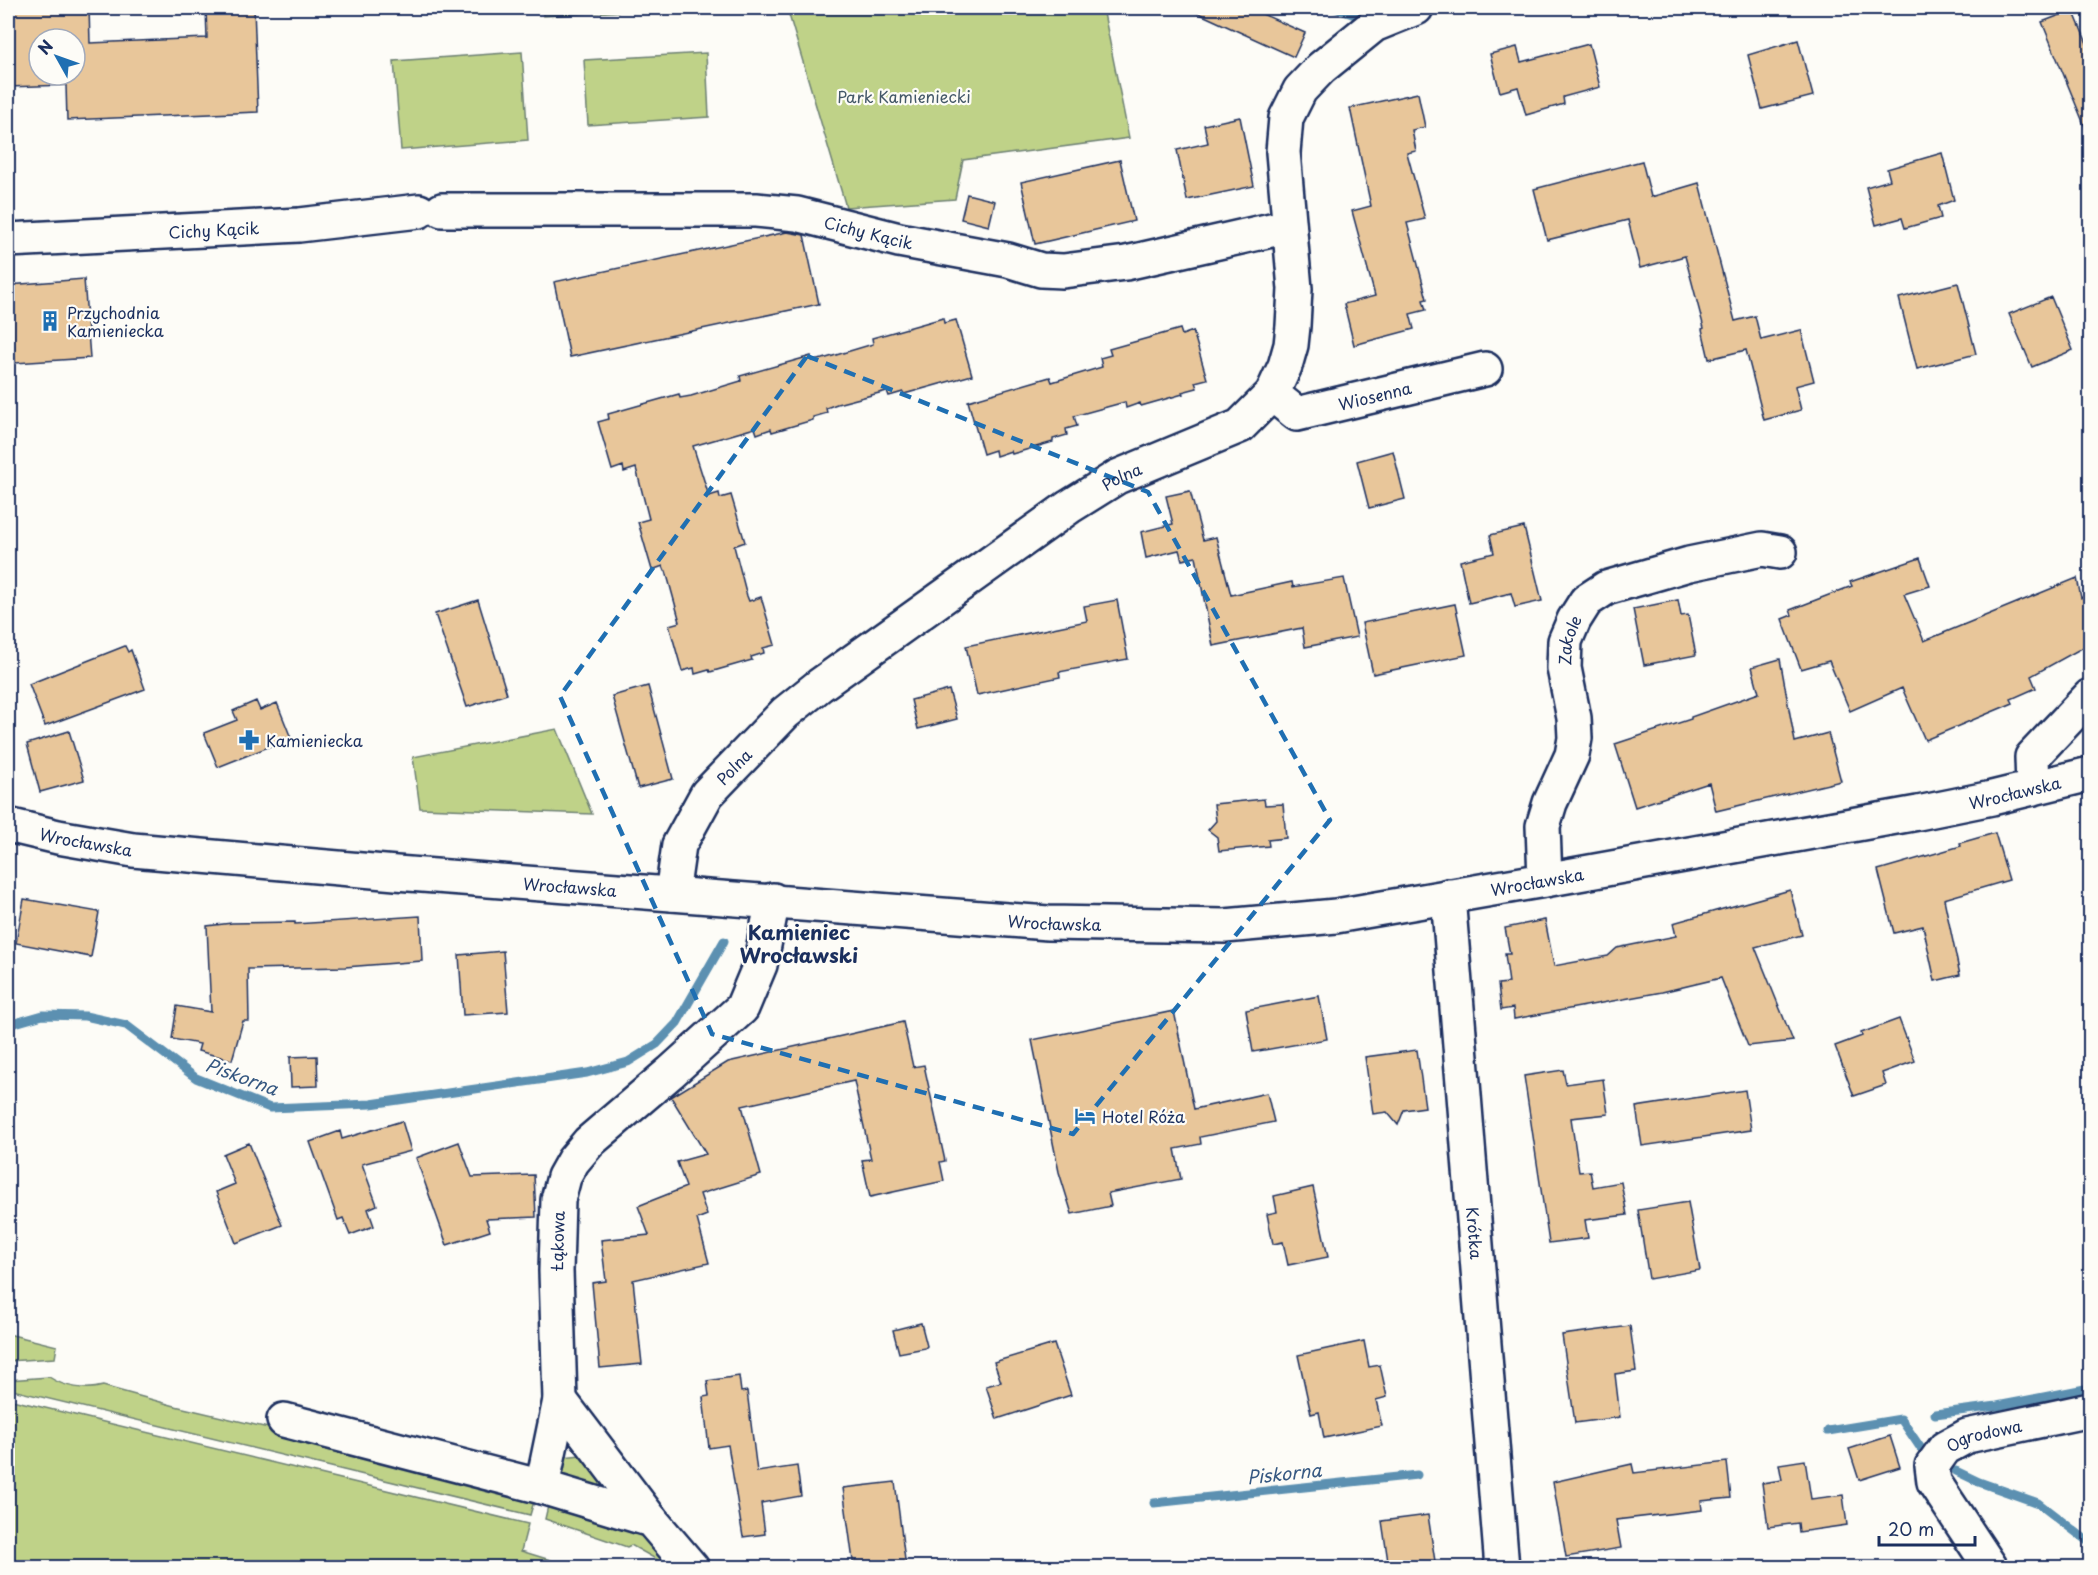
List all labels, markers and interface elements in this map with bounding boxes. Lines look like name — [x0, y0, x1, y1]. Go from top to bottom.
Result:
north arrow — [27, 27, 87, 87]
text: N — [31, 34, 58, 59]
park label: Park Kamieniecki — [837, 84, 971, 108]
street label: Cichy Kącik — [821, 209, 915, 254]
street label: Cichy Kącik — [168, 215, 260, 244]
place label: Przychodnia Kamieniecka — [67, 300, 164, 342]
building icon: Przychodnia Kamieniecka — [38, 309, 62, 333]
street label: Wiosenna — [1336, 375, 1414, 416]
street label: Polna — [1096, 456, 1145, 496]
street label: Zakole — [1552, 609, 1587, 666]
pharmacy icon: Kamieniecka — [237, 728, 261, 752]
place label: Kamieniecka — [266, 728, 363, 752]
street label: Polna — [710, 743, 757, 790]
street label: Wrocławska — [1967, 770, 2063, 814]
street label: Wrocławska — [37, 821, 134, 862]
street label: Wrocławska — [1489, 861, 1585, 901]
street label: Wrocławska — [522, 871, 618, 902]
street label: Wrocławska — [1007, 908, 1102, 936]
district label: Kamieniec Wrocławski — [740, 917, 858, 970]
water label: Piskorna — [202, 1051, 282, 1102]
hotel icon: Hotel Róża — [1073, 1104, 1097, 1128]
place label: Hotel Róża — [1102, 1104, 1185, 1128]
street label: Krótka — [1461, 1206, 1489, 1260]
street label: Łąkowa — [544, 1211, 570, 1272]
street label: Ogrodowa — [1941, 1413, 2024, 1457]
water label: Piskorna — [1245, 1456, 1323, 1490]
scale bar — [1879, 1509, 1975, 1547]
text: 20 m — [1888, 1515, 1934, 1542]

